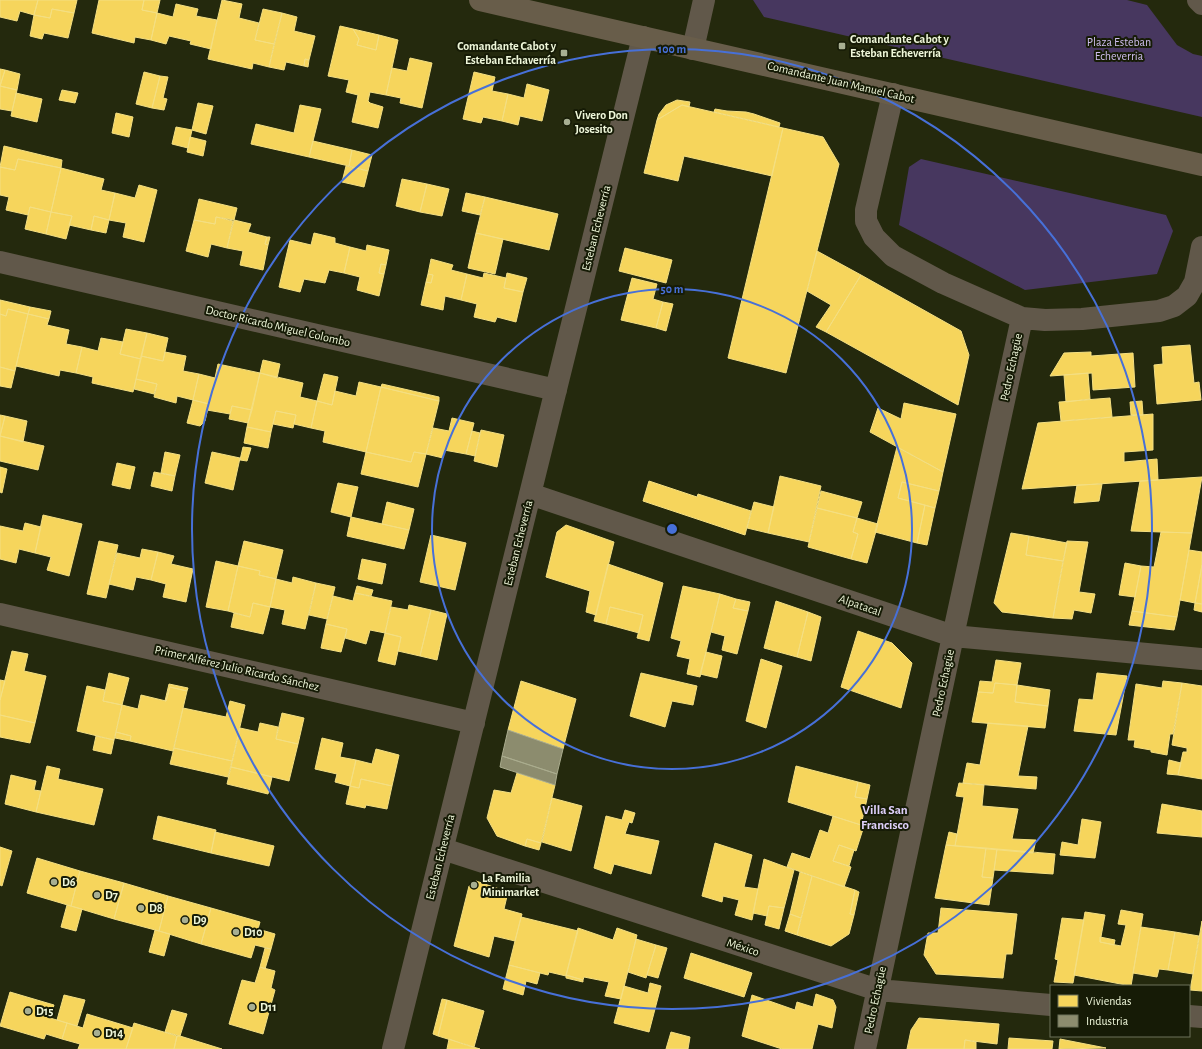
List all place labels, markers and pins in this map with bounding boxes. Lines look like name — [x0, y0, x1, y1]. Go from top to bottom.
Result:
place label: Comandante Cabot y Esteban Echeverría — [850, 33, 949, 59]
place label: Comandante Cabot y Esteban Echaverría — [457, 40, 557, 66]
marker: Comandante Cabot y Esteban Echeverría — [837, 41, 847, 51]
marker: Comandante Cabot y Esteban Echaverría — [559, 48, 569, 58]
place label: Vivero Don Josesito — [575, 109, 628, 135]
marker: Vivero Don Josesito — [562, 117, 572, 127]
centre of rings — [665, 522, 679, 536]
place label: La Familia Minimarket — [482, 872, 539, 898]
place label: D6 — [62, 876, 76, 888]
marker: D6 — [49, 877, 59, 887]
marker: La Familia Minimarket — [469, 880, 479, 890]
place label: D7 — [105, 889, 118, 901]
marker: D7 — [92, 890, 102, 900]
place label: D8 — [149, 902, 163, 914]
marker: D8 — [136, 903, 146, 913]
place label: D9 — [193, 914, 207, 926]
marker: D9 — [180, 915, 190, 925]
place label: D10 — [244, 926, 262, 938]
marker: D10 — [231, 927, 241, 937]
place label: D11 — [260, 1001, 277, 1013]
marker: D11 — [247, 1002, 257, 1012]
place label: D15 — [36, 1005, 53, 1017]
marker: D15 — [23, 1006, 33, 1016]
place label: D14 — [105, 1027, 123, 1039]
marker: D14 — [92, 1028, 102, 1038]

